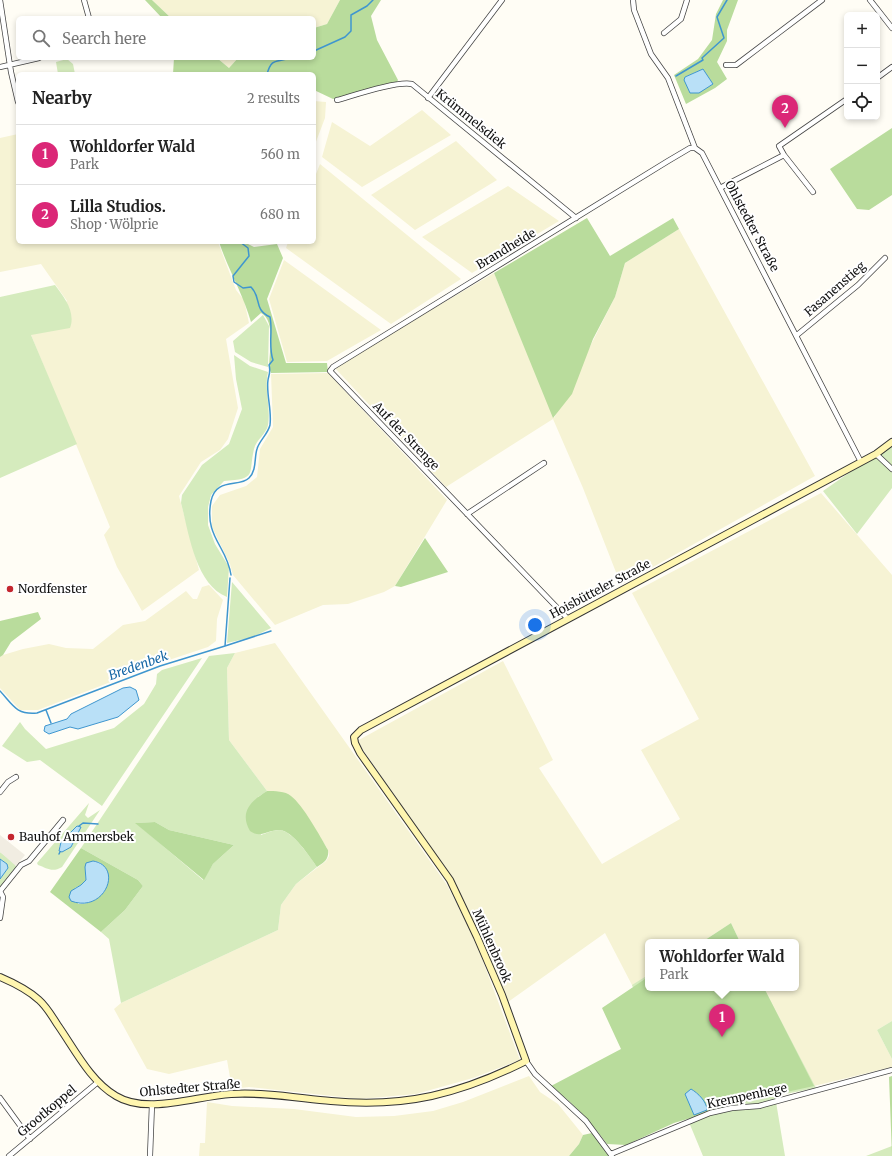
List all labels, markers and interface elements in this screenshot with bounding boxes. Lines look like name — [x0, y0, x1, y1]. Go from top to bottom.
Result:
map controls — [844, 12, 880, 120]
button: + — [844, 12, 880, 48]
search box — [16, 16, 316, 60]
icon: search — [30, 27, 52, 49]
text: Search here — [62, 29, 146, 48]
button: − — [844, 48, 880, 84]
button: locate — [844, 84, 880, 120]
street label: Krümmelsdiek — [433, 86, 510, 152]
text: Nearby — [32, 87, 92, 109]
text: 2 results — [247, 90, 300, 107]
pin: 2 — [772, 95, 798, 128]
text: Wohldorfer Wald — [70, 137, 195, 156]
text: 1 — [42, 146, 48, 163]
text: 560 m — [260, 146, 300, 163]
text: Park — [70, 156, 99, 173]
street label: Ohlstedter Straße — [722, 178, 783, 274]
text: Lilla Studios. — [70, 197, 166, 216]
text: 2 — [41, 206, 49, 223]
text: 680 m — [260, 206, 300, 223]
text: Shop · Wölprie — [70, 216, 158, 233]
street label: Brandheide — [473, 225, 538, 272]
street label: Fasanenstieg — [801, 258, 869, 319]
street label: Auf der Strenge — [369, 398, 443, 473]
street label: Hoisbütteler Straße — [547, 556, 653, 621]
place label: Nordfenster — [18, 581, 88, 596]
marker: Nordfenster — [5, 584, 15, 594]
your location — [525, 615, 545, 635]
water label: Bredenbek — [106, 647, 170, 684]
place label: Bauhof Ammersbek — [19, 829, 135, 844]
marker: Bauhof Ammersbek — [6, 832, 16, 842]
street label: Mühlenbrook — [470, 907, 515, 985]
popup — [645, 939, 799, 991]
text: Wohldorfer Wald — [660, 947, 784, 966]
text: Park — [660, 966, 688, 983]
pin: 1 — [709, 1004, 735, 1037]
street label: Ohlstedter Straße — [139, 1076, 241, 1099]
street label: Krempenhege — [706, 1080, 788, 1111]
street label: Grootkoppel — [14, 1082, 79, 1139]

